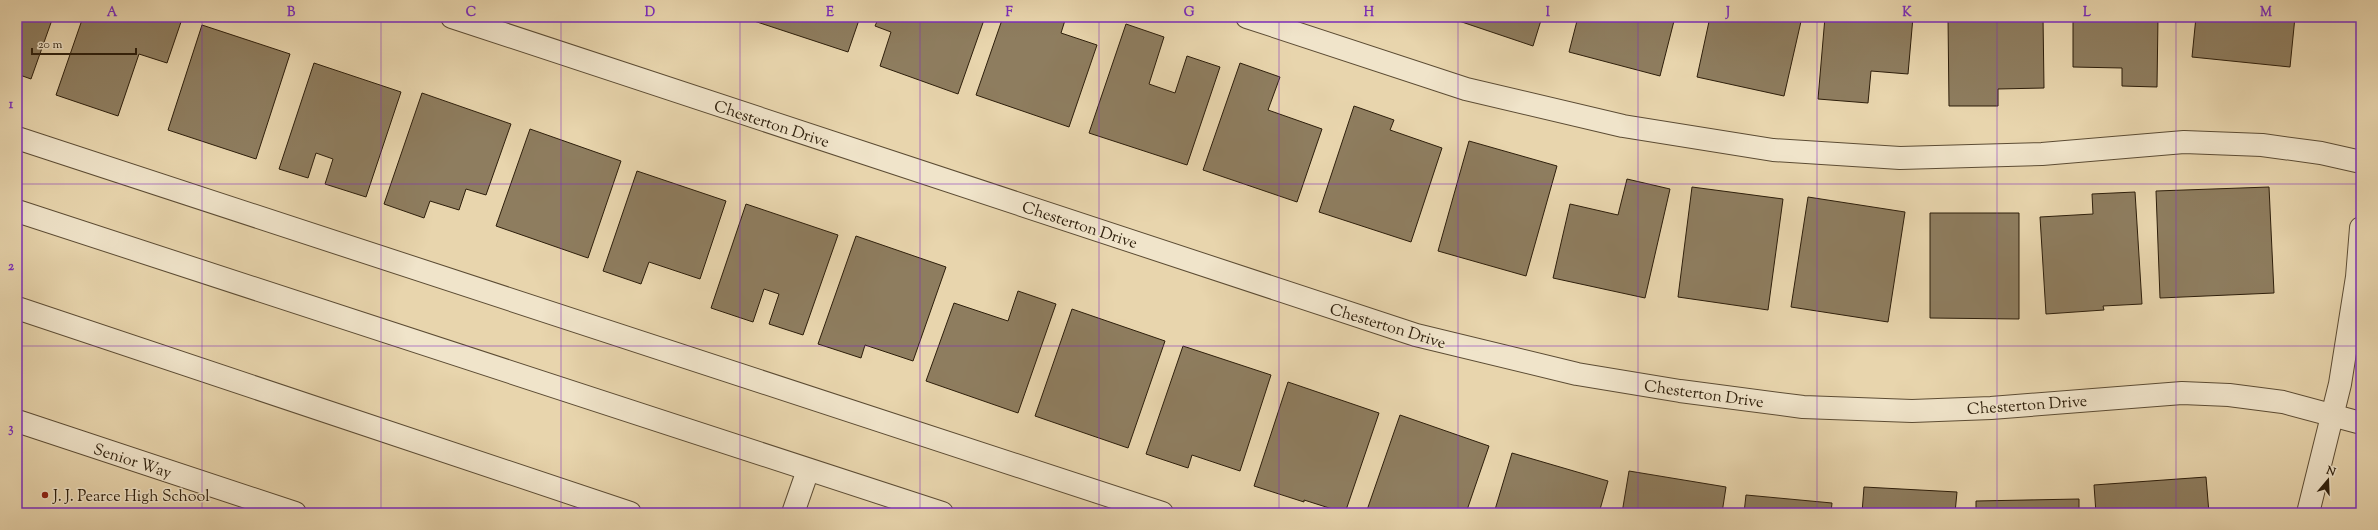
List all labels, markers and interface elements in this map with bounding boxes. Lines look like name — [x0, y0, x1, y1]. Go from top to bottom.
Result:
text: A — [107, 4, 118, 22]
text: B — [287, 4, 296, 22]
text: C — [466, 4, 476, 22]
text: D — [645, 4, 655, 22]
text: E — [826, 4, 834, 22]
text: F — [1005, 4, 1013, 22]
text: G — [1184, 4, 1195, 22]
text: H — [1364, 4, 1375, 22]
text: I — [1546, 4, 1551, 22]
text: J — [1725, 4, 1730, 22]
text: K — [1902, 4, 1912, 22]
text: L — [2083, 4, 2091, 22]
text: M — [2260, 4, 2272, 22]
scale bar — [32, 30, 136, 56]
text: 20 m — [38, 36, 63, 54]
text: 1 — [9, 96, 14, 114]
street label: Chesterton Drive — [710, 96, 832, 155]
street label: Chesterton Drive — [1018, 197, 1140, 256]
text: 2 — [8, 258, 15, 276]
street label: Chesterton Drive — [1326, 299, 1448, 356]
street label: Chesterton Drive — [1642, 376, 1765, 415]
street label: Chesterton Drive — [1966, 391, 2088, 422]
text: 3 — [8, 420, 14, 438]
street label: Senior Way — [90, 439, 174, 486]
north arrow — [2308, 460, 2348, 500]
text: N — [2323, 462, 2338, 481]
place label: J. J. Pearce High School — [52, 486, 210, 509]
marker: J. J. Pearce High School — [40, 490, 50, 500]

